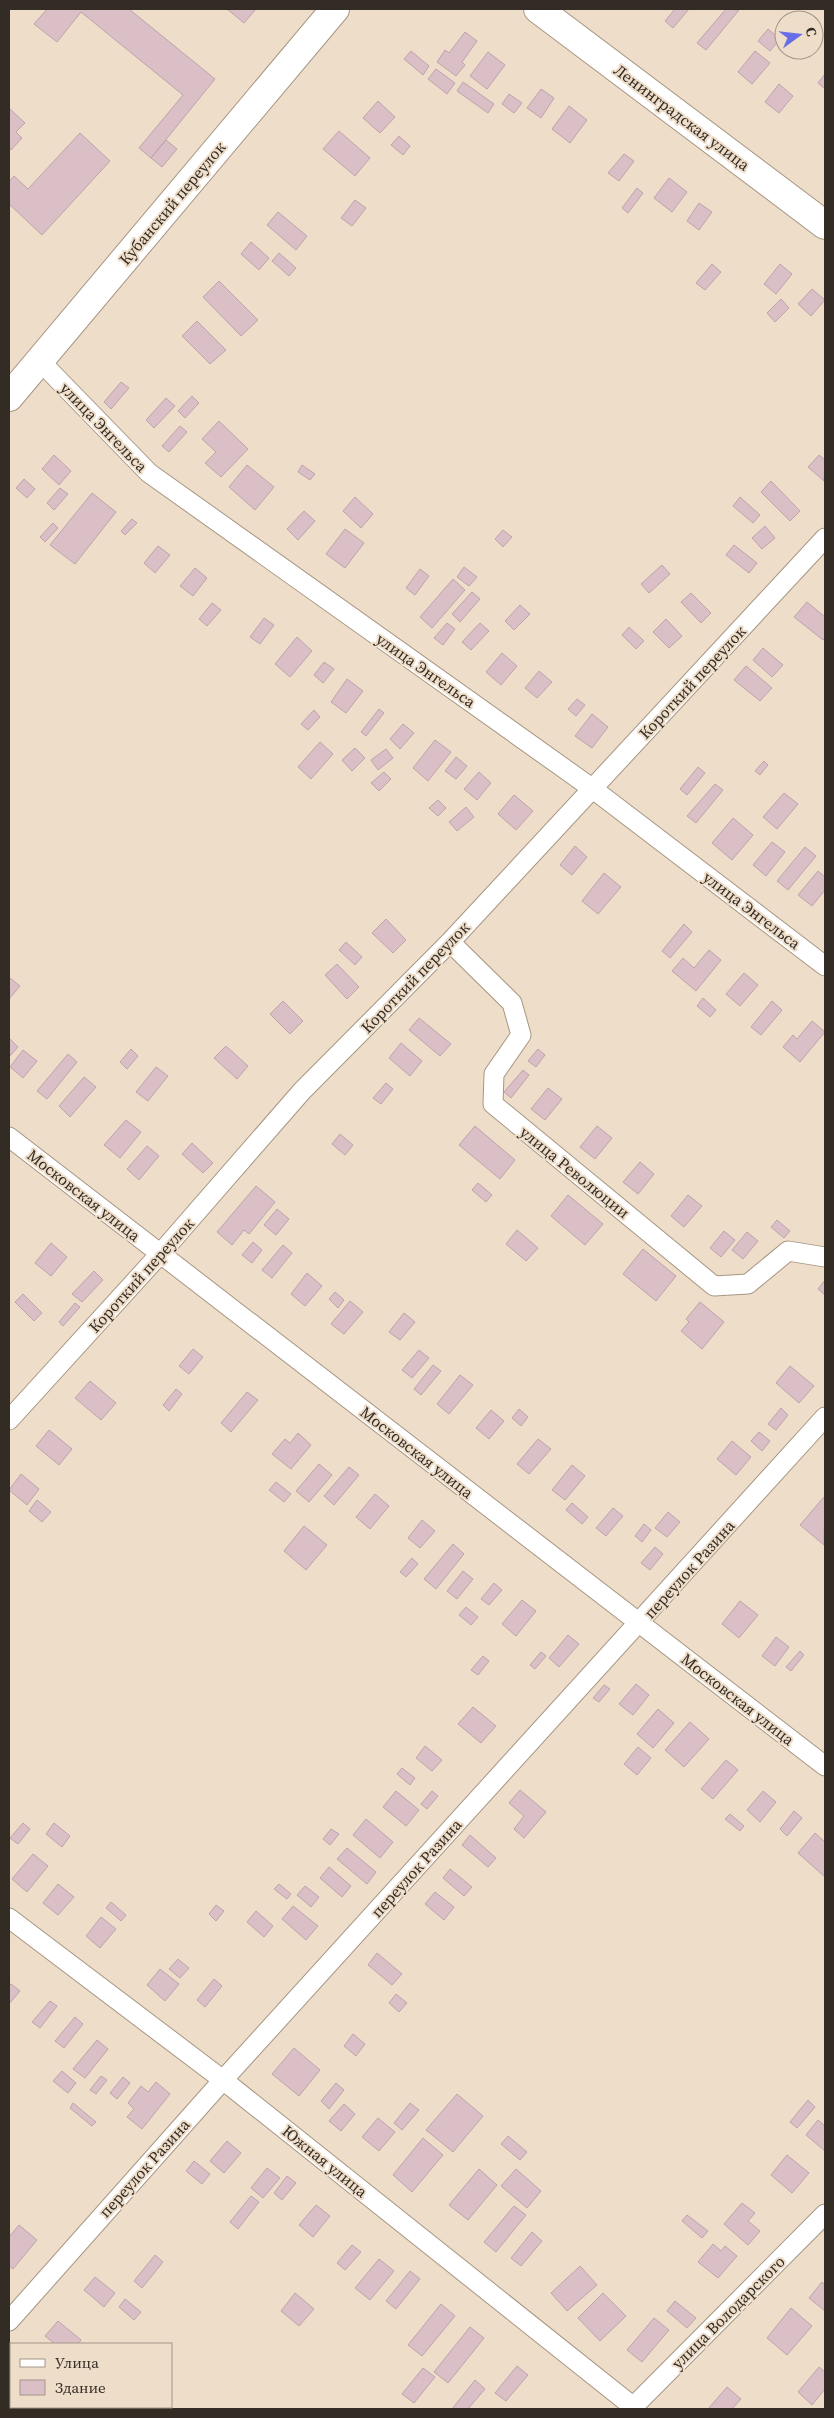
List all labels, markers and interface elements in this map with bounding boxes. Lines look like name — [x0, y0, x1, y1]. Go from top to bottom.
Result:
north arrow — [774, 10, 824, 60]
text: С — [801, 25, 822, 39]
street label: Ленинградская улица — [609, 59, 755, 176]
street label: Кубанский переулок — [114, 137, 230, 269]
street label: улица Энгельса — [55, 377, 153, 477]
street label: Короткий переулок — [634, 620, 750, 743]
street label: улица Энгельса — [372, 627, 481, 713]
street label: улица Энгельса — [699, 866, 806, 954]
street label: Короткий переулок — [356, 916, 474, 1038]
street label: улица Революции — [515, 1121, 635, 1223]
street label: Московская улица — [23, 1144, 146, 1247]
street label: Короткий переулок — [83, 1213, 199, 1337]
street label: Московская улица — [356, 1401, 479, 1504]
street label: переулок Разина — [639, 1514, 740, 1623]
street label: Московская улица — [677, 1648, 800, 1751]
street label: переулок Разина — [366, 1813, 467, 1922]
street label: переулок Разина — [94, 2113, 195, 2222]
street label: Южная улица — [278, 2120, 373, 2203]
street label: улица Володарского — [666, 2250, 790, 2374]
legend — [10, 2343, 172, 2408]
text: Улица — [55, 2352, 99, 2373]
text: Здание — [55, 2377, 106, 2398]

